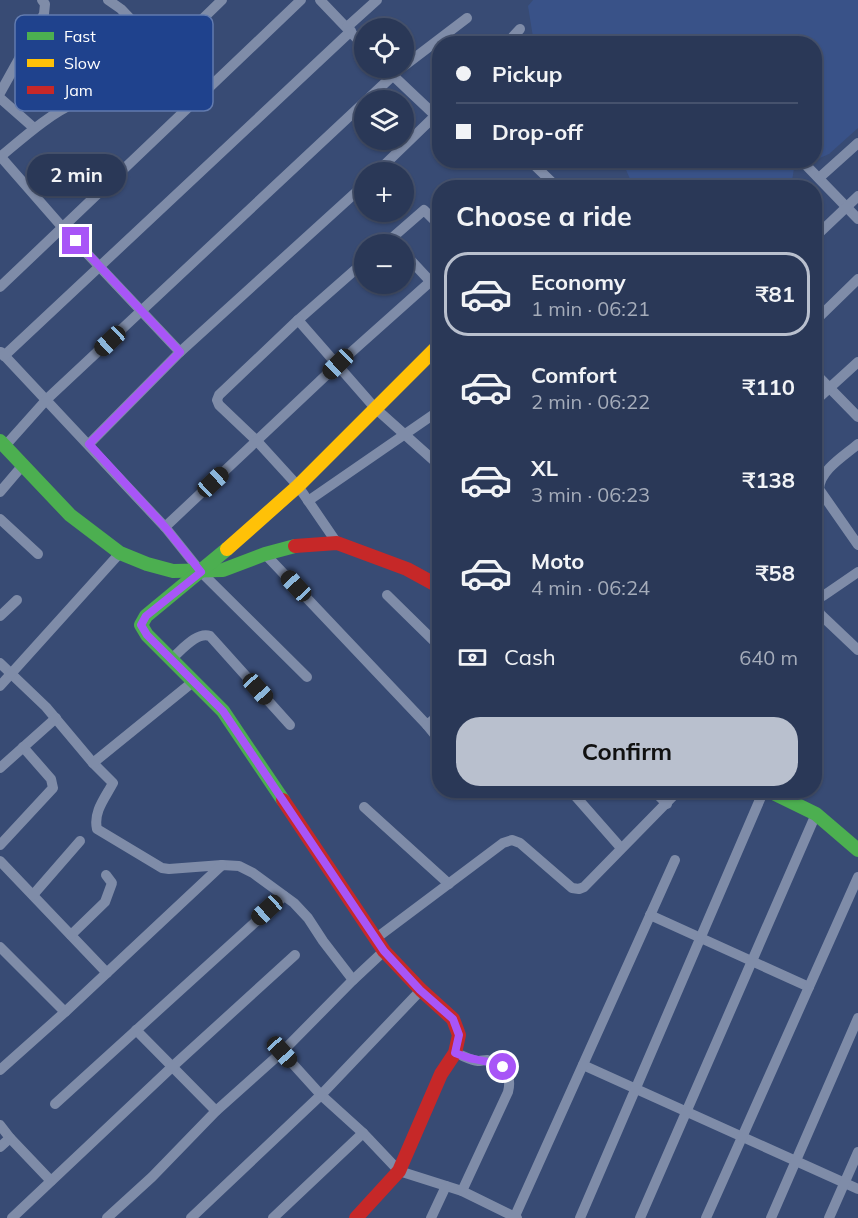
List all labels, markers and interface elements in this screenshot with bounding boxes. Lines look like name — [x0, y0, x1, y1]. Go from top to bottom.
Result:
legend — [15, 15, 213, 111]
map controls — [354, 18, 414, 294]
button: locate — [354, 18, 414, 78]
text: Fast — [64, 26, 96, 46]
text: Slow — [64, 53, 101, 73]
text: Pickup — [492, 60, 562, 88]
text: Jam — [64, 80, 93, 100]
button: layers — [354, 90, 414, 150]
text: Drop-off — [492, 118, 583, 146]
callout: 2 min — [26, 154, 125, 196]
text: 2 min — [50, 162, 103, 187]
button: + — [354, 162, 414, 222]
text: Choose a ride — [456, 199, 632, 233]
route end — [62, 227, 89, 254]
button: − — [354, 234, 414, 294]
icon: car — [459, 267, 513, 321]
text: Economy — [531, 268, 626, 296]
text: ₹81 — [755, 280, 795, 308]
text: 1 min · 06:21 — [531, 296, 650, 321]
car — [91, 322, 129, 360]
car — [319, 345, 357, 383]
icon: car — [459, 360, 513, 414]
text: Comfort — [531, 361, 617, 389]
text: ₹110 — [742, 373, 795, 401]
text: 2 min · 06:22 — [531, 389, 650, 414]
icon: car — [459, 453, 513, 507]
text: XL — [531, 454, 558, 482]
car — [194, 463, 232, 501]
text: ₹138 — [742, 466, 795, 494]
text: 3 min · 06:23 — [531, 482, 650, 507]
icon: car — [459, 546, 513, 600]
text: Moto — [531, 547, 584, 575]
text: ₹58 — [755, 559, 795, 587]
car — [277, 567, 315, 605]
text: 4 min · 06:24 — [531, 575, 650, 600]
icon: cash — [456, 641, 489, 674]
text: Cash — [504, 643, 556, 671]
text: 640 m — [739, 645, 798, 670]
car — [239, 670, 277, 708]
button: Confirm — [456, 717, 798, 786]
car — [248, 891, 286, 929]
car — [263, 1033, 301, 1071]
route start — [489, 1053, 516, 1080]

